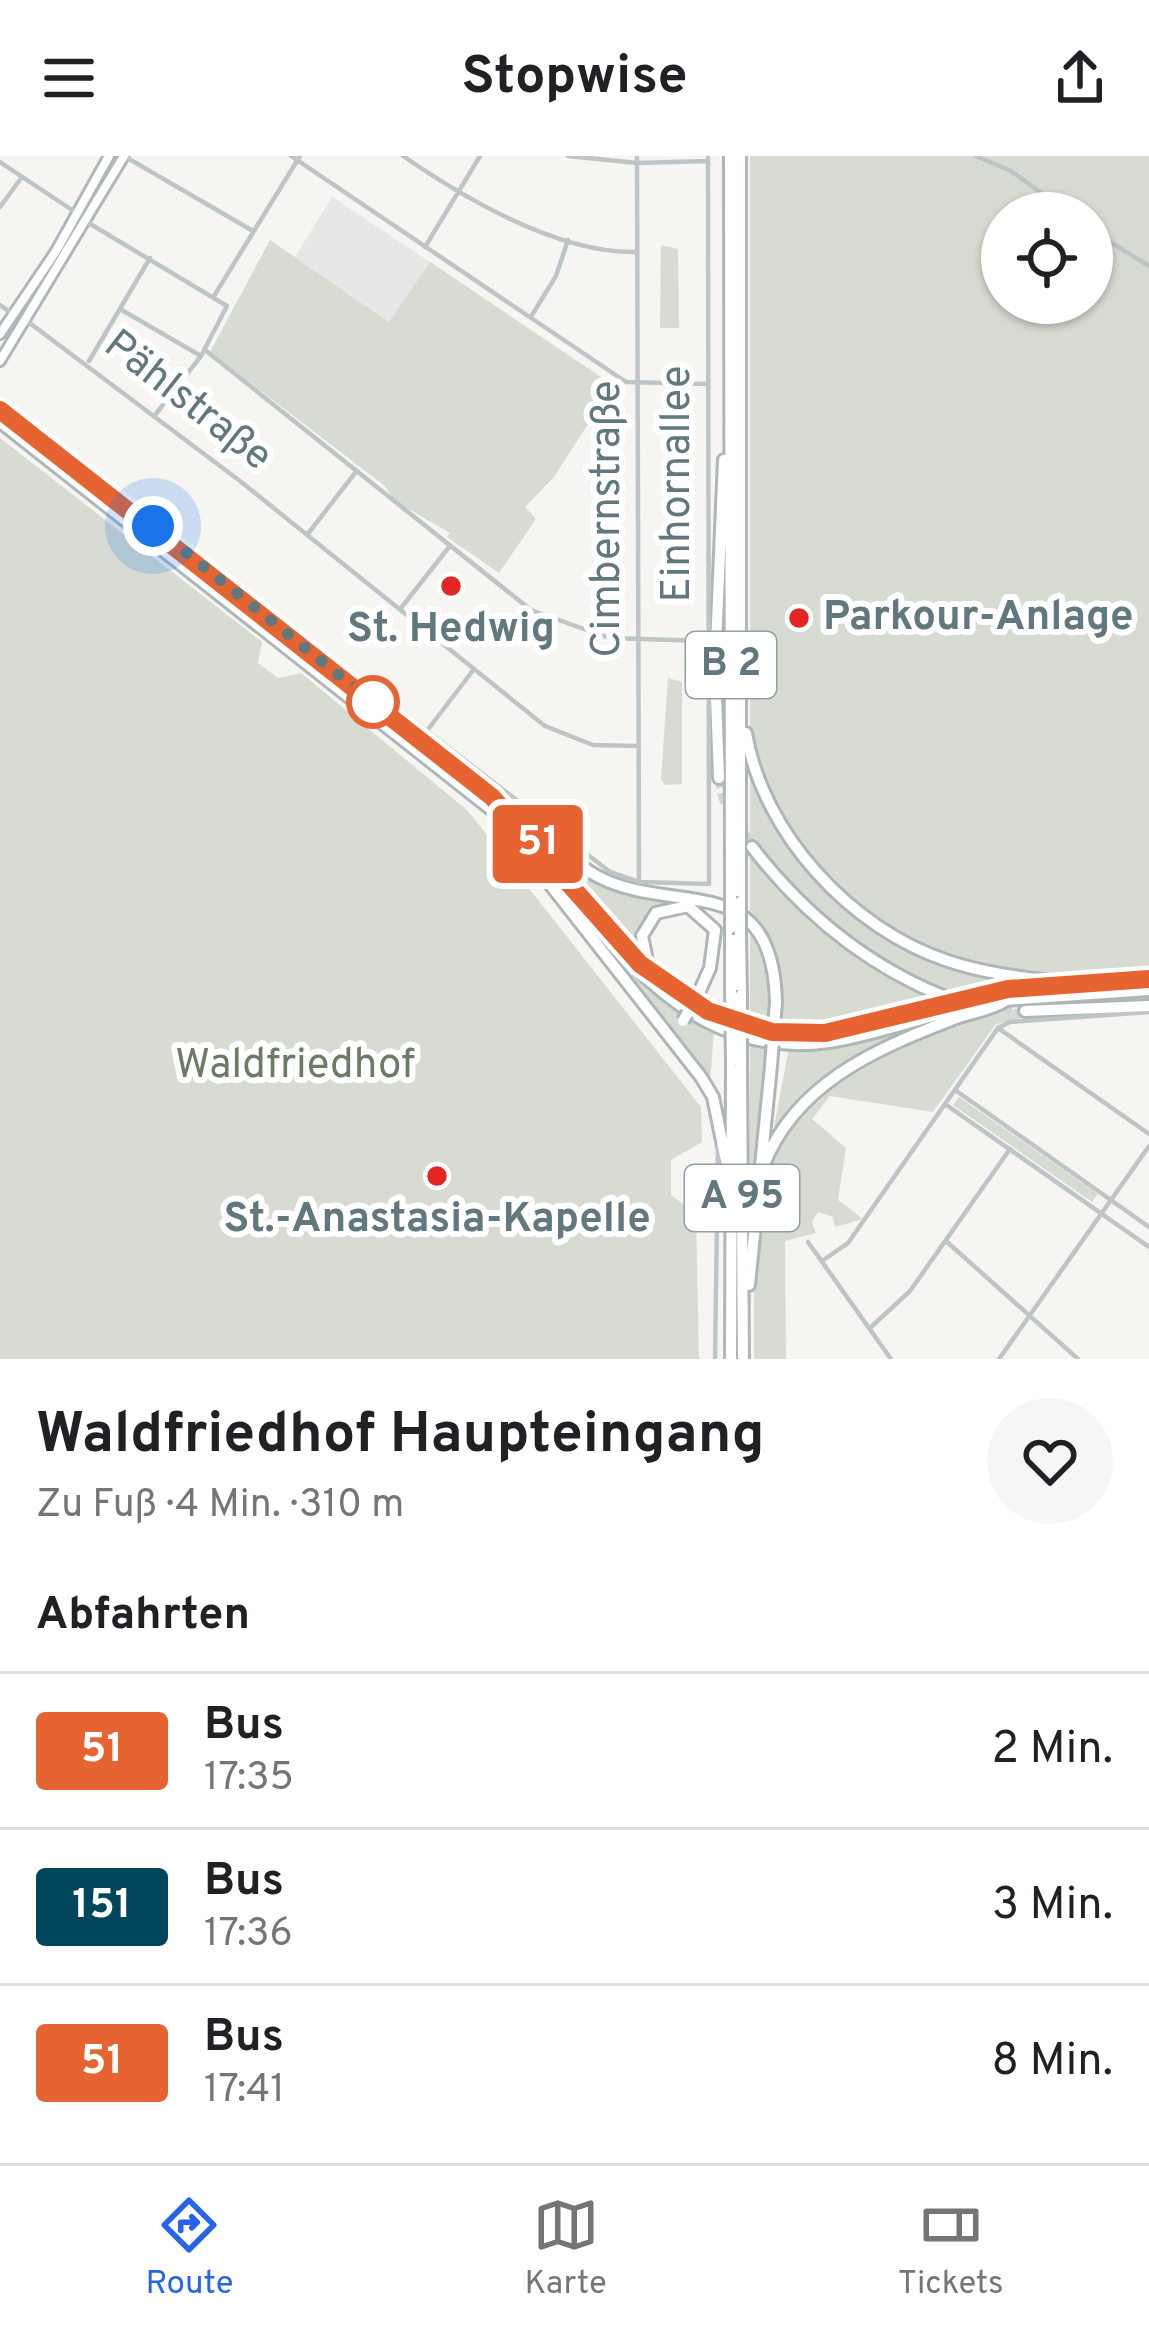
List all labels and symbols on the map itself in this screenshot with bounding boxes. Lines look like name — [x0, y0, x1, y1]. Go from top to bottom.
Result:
street label: Pählstraße — [92, 320, 282, 484]
street label: Einhornallee — [652, 365, 705, 603]
street label: Cimbernstraße — [582, 380, 635, 658]
your location — [123, 496, 183, 556]
marker: St. Hedwig — [438, 573, 464, 599]
place label: Parkour-Anlage — [823, 592, 1133, 645]
place label: St. Hedwig — [347, 604, 555, 657]
marker: Parkour-Anlage — [786, 605, 812, 631]
road number: B 2 — [686, 632, 776, 698]
unlabelled marker — [348, 677, 398, 727]
line badge: 51 — [484, 805, 592, 883]
park label: Waldfriedhof — [175, 1040, 415, 1093]
marker: St.-Anastasia-Kapelle — [424, 1163, 450, 1189]
road number: A 95 — [685, 1165, 799, 1231]
place label: St.-Anastasia-Kapelle — [223, 1194, 651, 1247]

